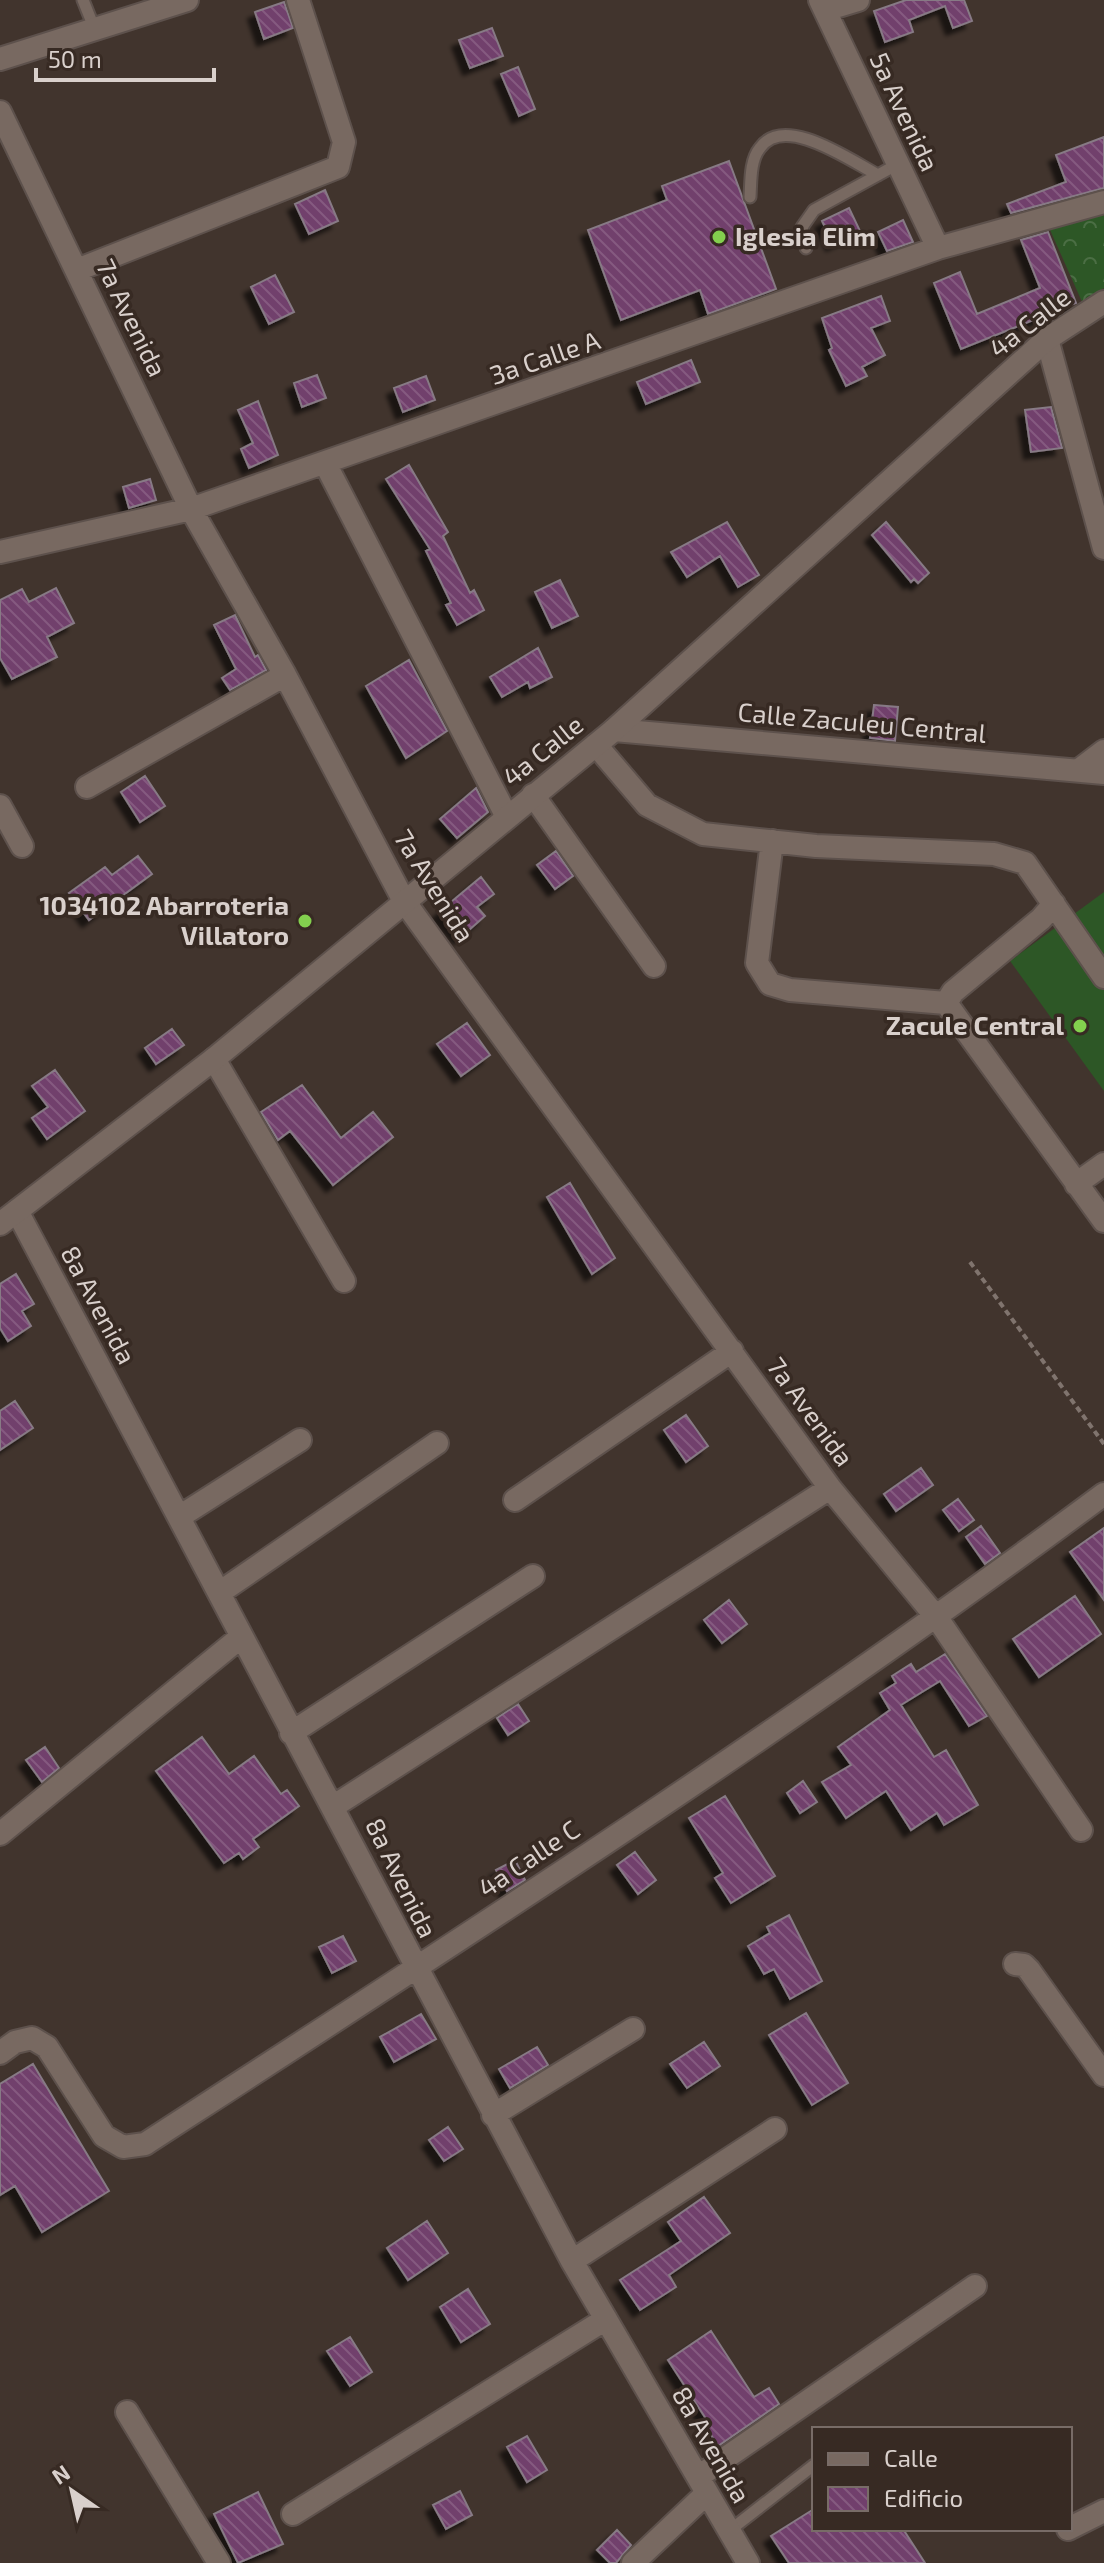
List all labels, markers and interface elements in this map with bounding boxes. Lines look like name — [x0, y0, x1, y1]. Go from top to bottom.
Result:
scale bar — [36, 32, 214, 82]
text: 50 m — [48, 44, 102, 73]
street label: 5a Avenida — [864, 47, 946, 176]
place label: Iglesia Elim — [735, 220, 876, 251]
marker: Iglesia Elim — [710, 228, 728, 246]
street label: 7a Avenida — [91, 254, 174, 381]
street label: 4a Calle — [982, 280, 1076, 363]
street label: 3a Calle A — [485, 323, 604, 390]
street label: Calle Zaculeu Central — [737, 695, 988, 748]
street label: 4a Calle — [496, 708, 589, 792]
street label: 7a Avenida — [389, 823, 482, 947]
place label: 1034102 Abarroteria Villatoro — [39, 889, 289, 950]
marker: 1034102 Abarroteria Villatoro — [296, 912, 314, 930]
place label: Zacule Central — [886, 1009, 1064, 1040]
marker: Zacule Central — [1071, 1017, 1089, 1035]
street label: 8a Avenida — [55, 1240, 143, 1369]
street label: 7a Avenida — [761, 1351, 861, 1471]
street label: 8a Avenida — [360, 1812, 445, 1942]
street label: 4a Calle C — [472, 1813, 585, 1903]
street label: 8a Avenida — [667, 2381, 758, 2508]
legend — [812, 2427, 1072, 2531]
text: Calle — [884, 2443, 938, 2472]
north arrow — [32, 2451, 112, 2531]
text: N — [46, 2458, 74, 2489]
text: Edificio — [884, 2483, 963, 2512]

